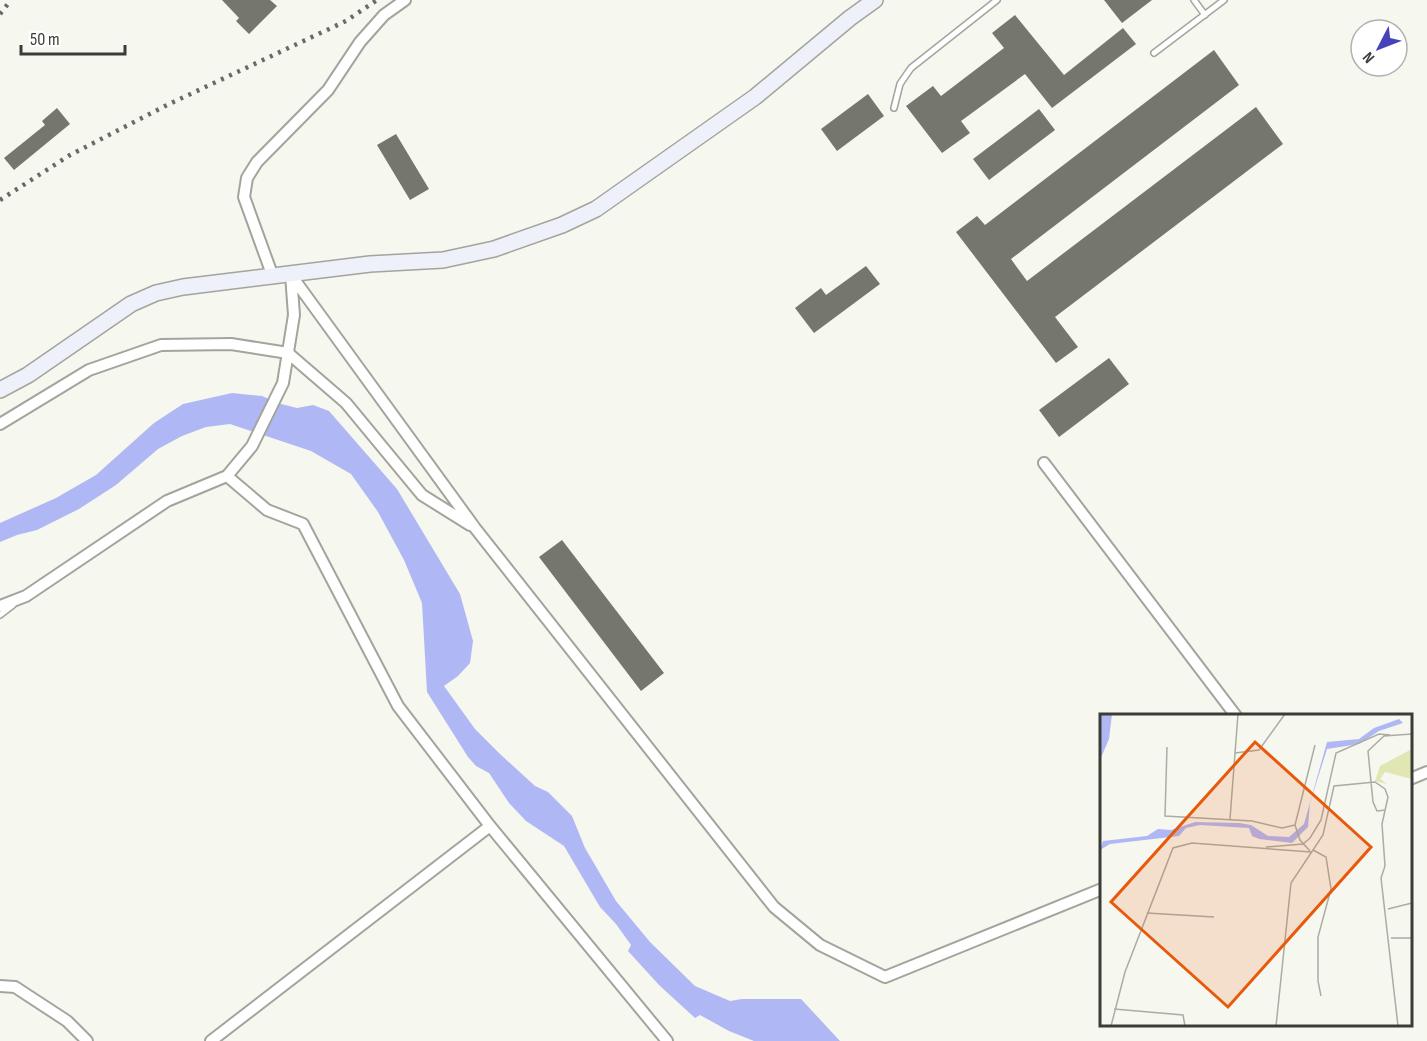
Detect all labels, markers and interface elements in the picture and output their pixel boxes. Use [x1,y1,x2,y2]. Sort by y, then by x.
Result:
scale bar [21,18,124,56]
north arrow [1349,18,1409,78]
text: 50 m [30,29,60,50]
text: N [1359,48,1379,67]
inset map [1100,714,1412,1026]

